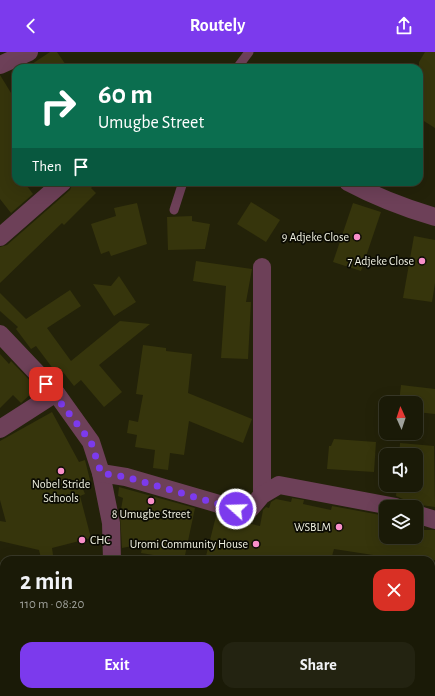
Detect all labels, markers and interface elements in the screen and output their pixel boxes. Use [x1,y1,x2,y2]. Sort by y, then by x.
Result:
icon: back [20,15,42,37]
icon: share [393,15,415,37]
text: Routely [190,17,245,35]
icon: right [32,80,84,132]
text: 60 m [98,81,153,109]
text: Umugbe Street [98,114,204,132]
icon: arrive [70,156,92,178]
text: Then [32,159,62,174]
place label: 9 Adjeke Close [282,231,349,244]
marker: 9 Adjeke Close [352,232,362,242]
place label: 7 Adjeke Close [348,255,414,268]
marker: 7 Adjeke Close [417,256,427,266]
pin [29,367,63,401]
icon: arrive [35,373,57,395]
north arrow [379,396,423,440]
map controls [379,396,423,544]
button: sound [379,448,423,492]
marker: Nobel Stride Schools [56,466,66,476]
place label: Nobel Stride Schools [32,478,90,504]
position arrow [215,488,257,530]
marker: 8 Umugbe Street [146,496,156,506]
button: layers [379,500,423,544]
place label: 8 Umugbe Street [112,508,190,520]
place label: WSBLM [294,521,331,533]
marker: WSBLM [334,522,344,532]
place label: CHC [90,534,110,546]
marker: CHC [77,535,87,545]
place label: Uromi Community House [130,538,248,551]
marker: Uromi Community House [251,539,261,549]
button: close [373,569,415,611]
text: 2 min [20,570,73,594]
text: 110 m · 08:20 [20,598,84,611]
button: Exit [20,642,214,688]
button: Share [222,642,415,688]

